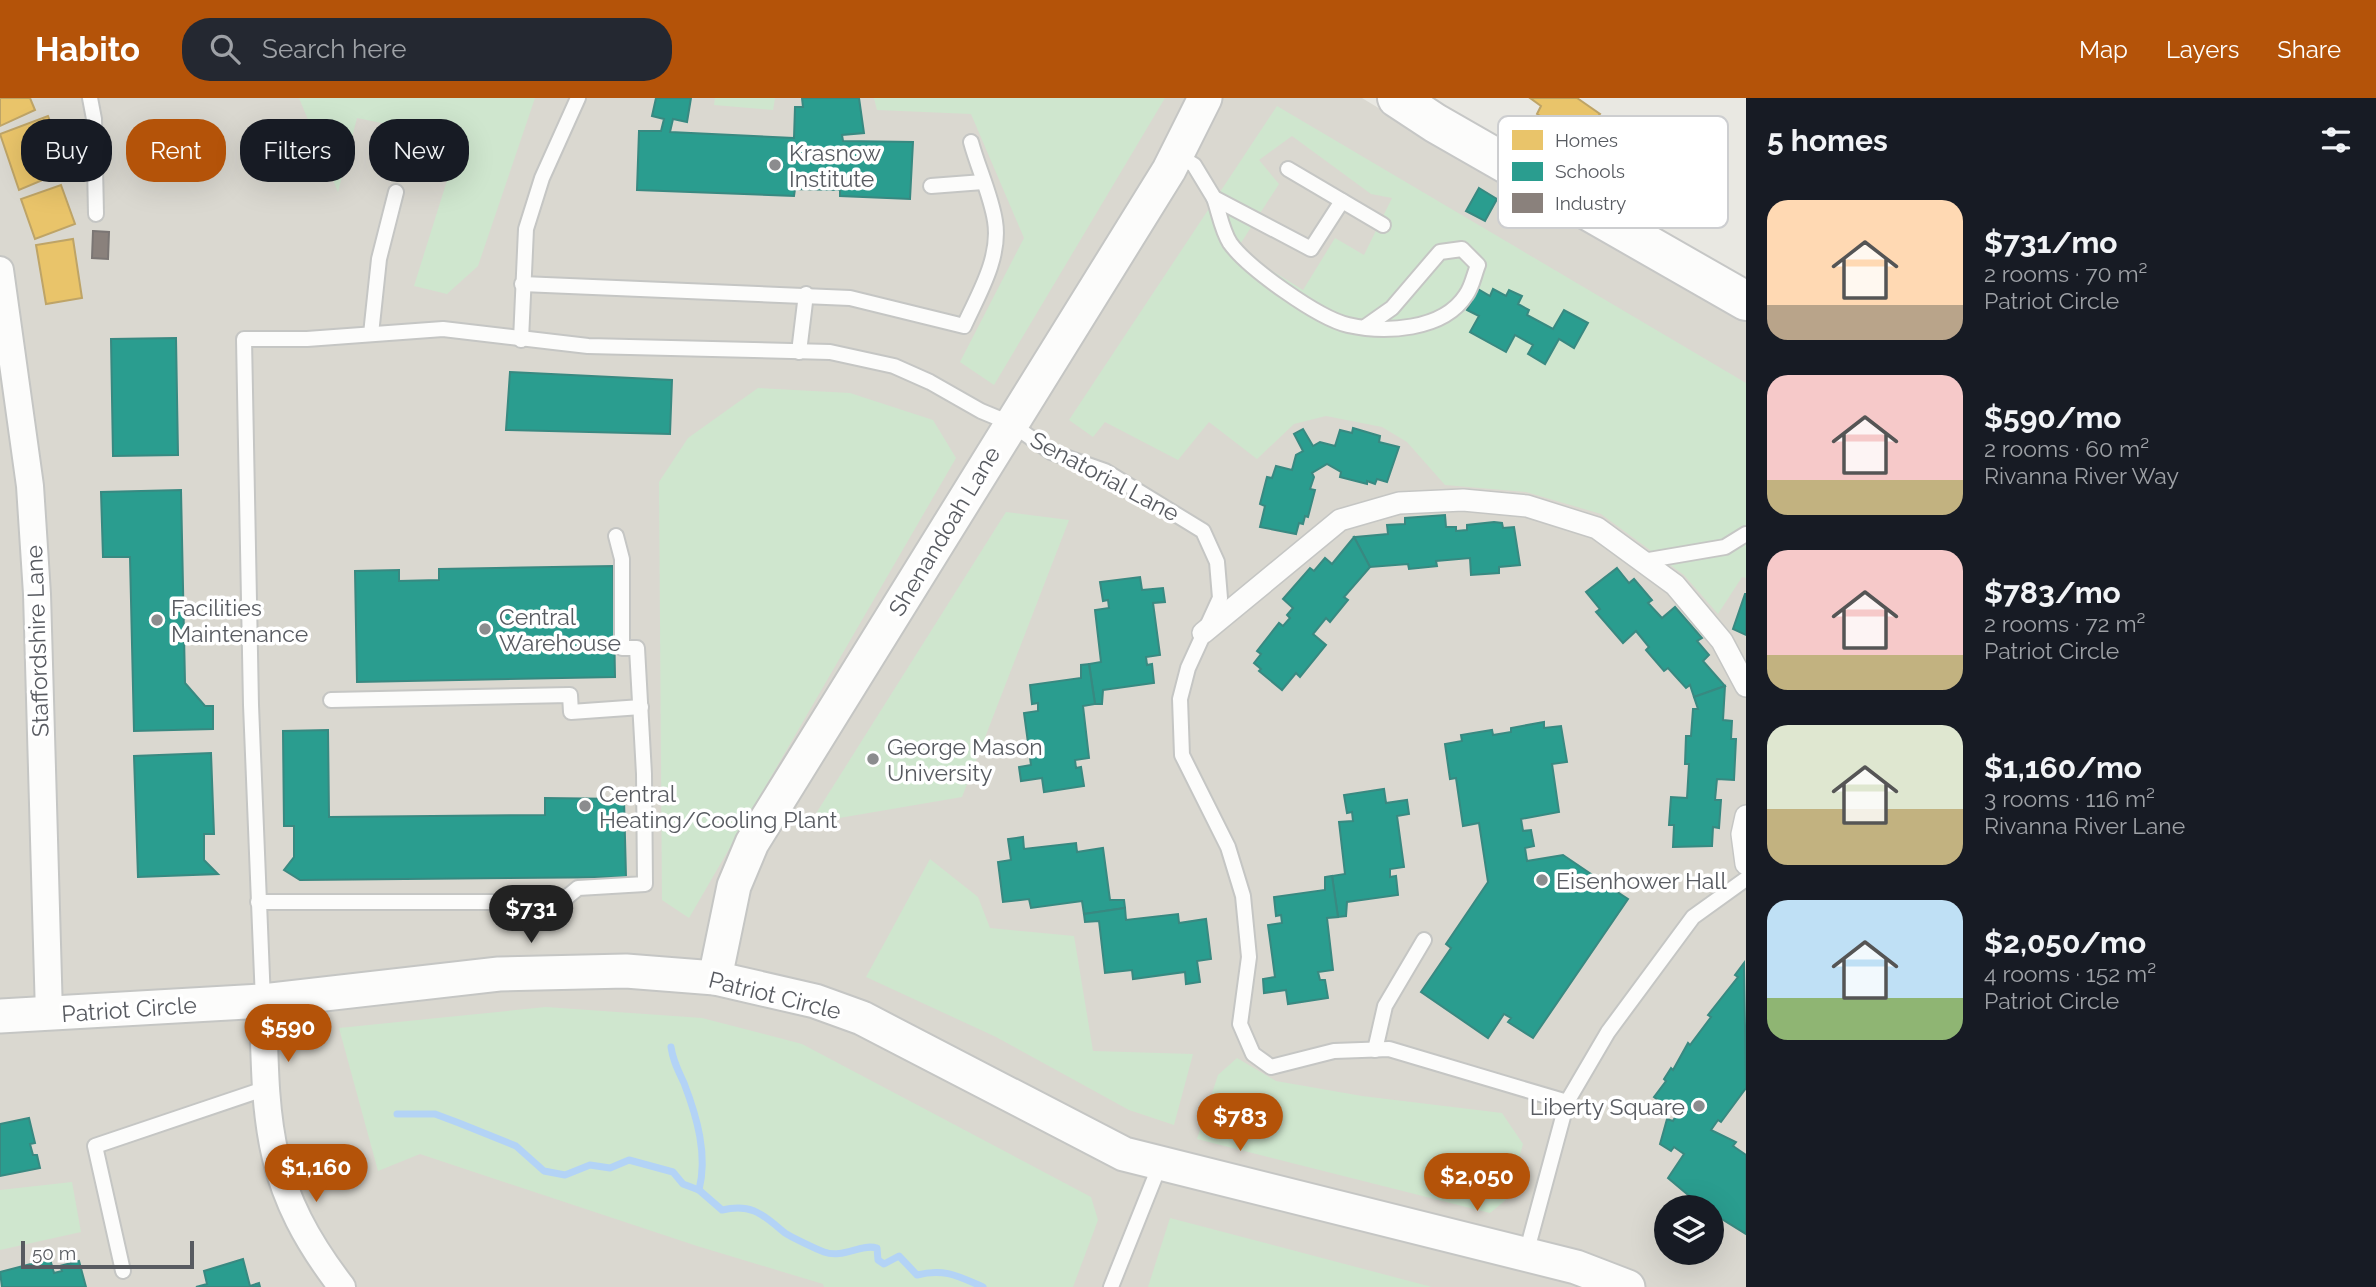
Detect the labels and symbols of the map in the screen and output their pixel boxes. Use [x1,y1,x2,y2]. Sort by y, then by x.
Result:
legend [1498,116,1728,228]
text: Homes [1555,129,1618,151]
place label: Krasnow Institute [789,139,881,192]
marker: Krasnow Institute [767,157,783,173]
text: Schools [1555,160,1625,182]
text: Industry [1555,192,1626,214]
street label: Senatorial Lane [1026,425,1184,527]
street label: Shenandoah Lane [883,441,1005,621]
street label: Staffordshire Lane [20,545,54,737]
place label: Facilities Maintenance [171,594,308,647]
place label: Central Warehouse [499,603,621,656]
marker: Facilities Maintenance [149,612,165,628]
marker: Central Warehouse [477,621,493,637]
place label: George Mason University [887,733,1043,786]
marker: George Mason University [865,751,881,767]
place label: Central Heating/Cooling Plant [599,780,838,833]
marker: Central Heating/Cooling Plant [577,798,593,814]
place label: Eisenhower Hall [1556,867,1728,894]
marker: Eisenhower Hall [1534,872,1550,888]
pin: $731 [490,886,572,945]
street label: Patriot Circle [706,966,844,1024]
street label: Patriot Circle [61,991,197,1027]
pin: $590 [247,1004,329,1064]
place label: Liberty Square [1530,1093,1685,1120]
pin: $783 [1199,1094,1281,1153]
marker: Liberty Square [1691,1098,1707,1114]
pin: $1,160 [259,1144,373,1204]
pin: $2,050 [1420,1154,1534,1213]
scale bar [21,1238,194,1270]

